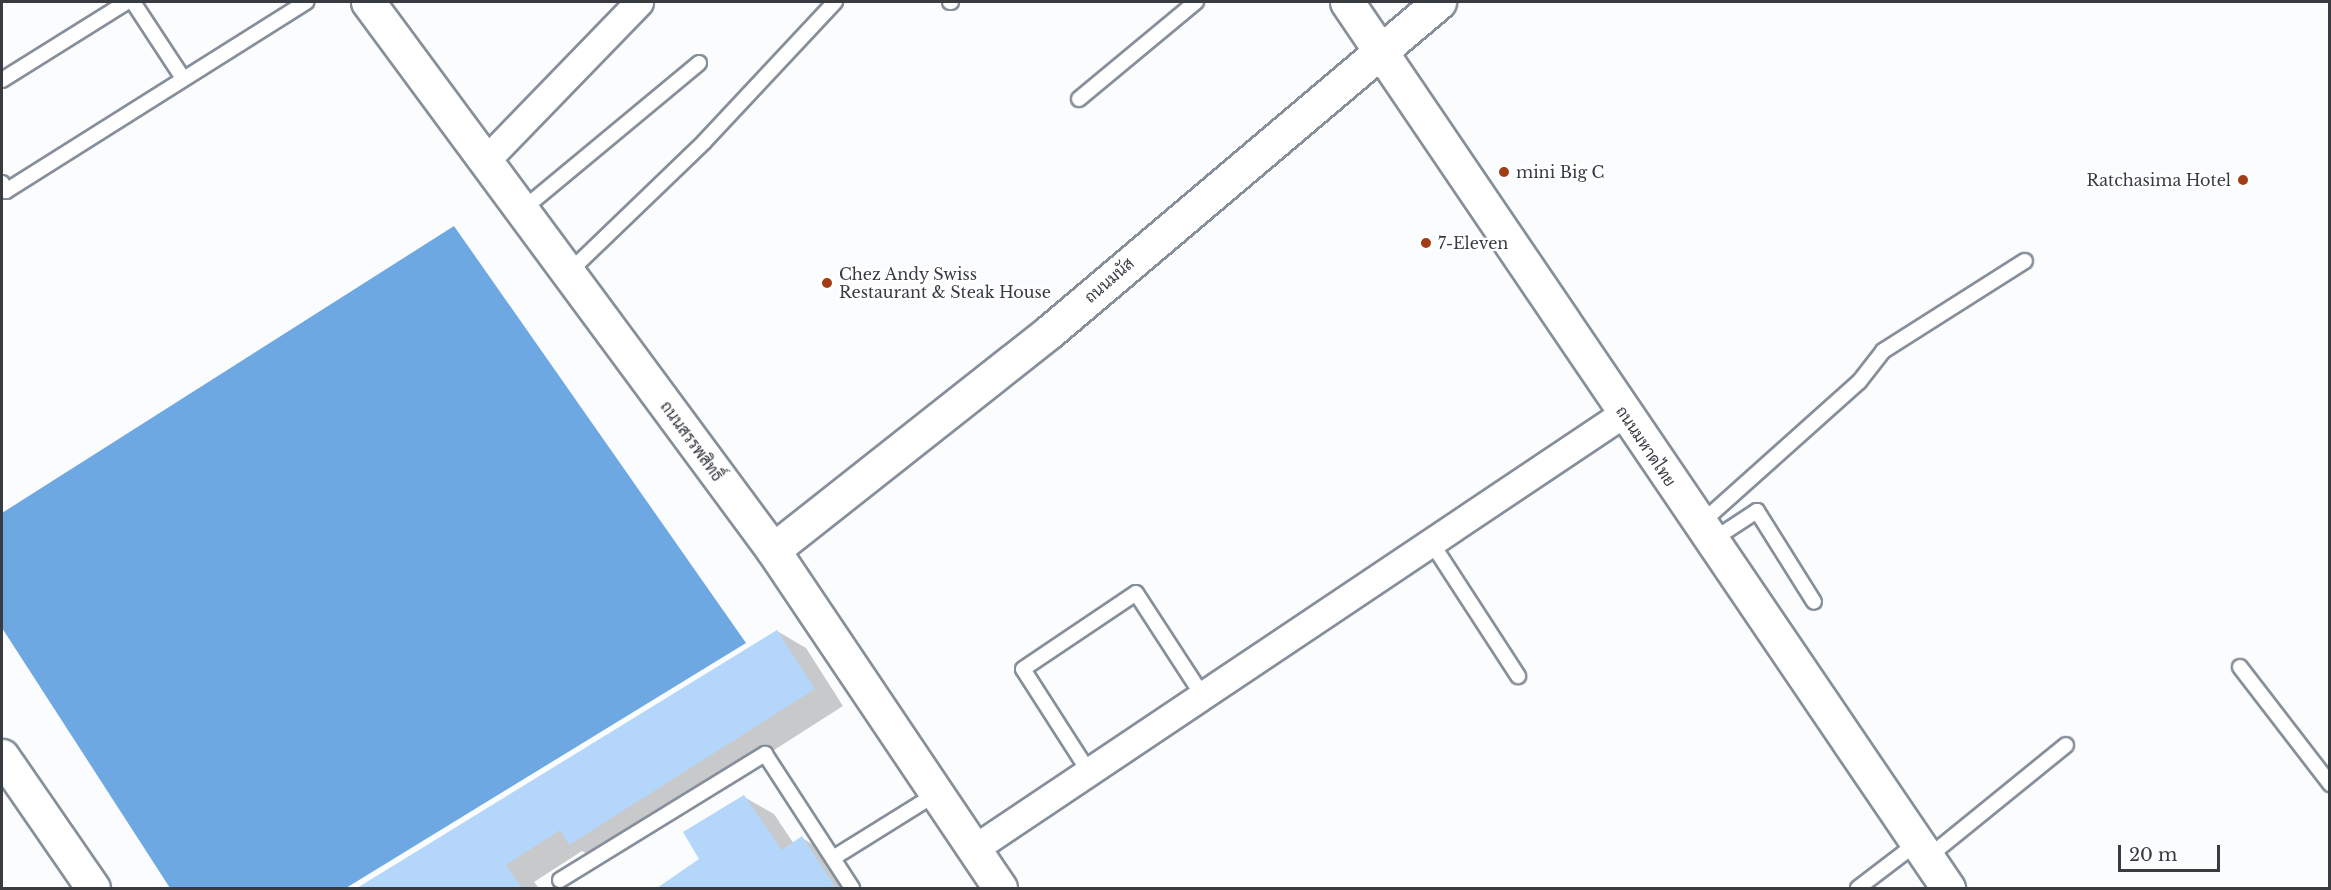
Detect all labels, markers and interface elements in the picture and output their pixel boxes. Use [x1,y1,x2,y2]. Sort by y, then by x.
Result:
place label: mini Big C [1516,162,1604,182]
marker: mini Big C [1497,165,1511,179]
place label: Ratchasima Hotel [2086,170,2231,190]
marker: Ratchasima Hotel [2236,173,2250,187]
place label: 7-Eleven [1438,233,1508,253]
marker: 7-Eleven [1419,236,1433,250]
street label: ถนนมนัส [1080,253,1138,307]
place label: Chez Andy Swiss Restaurant & Steak House [839,264,1051,302]
marker: Chez Andy Swiss Restaurant & Steak House [820,276,834,290]
street label: ถนนสรรพสิทธิ์ [656,397,728,485]
street label: ถนนมหาดไทย [1612,402,1680,490]
scale bar [2121,833,2223,871]
text: 20 m [2129,844,2177,866]

